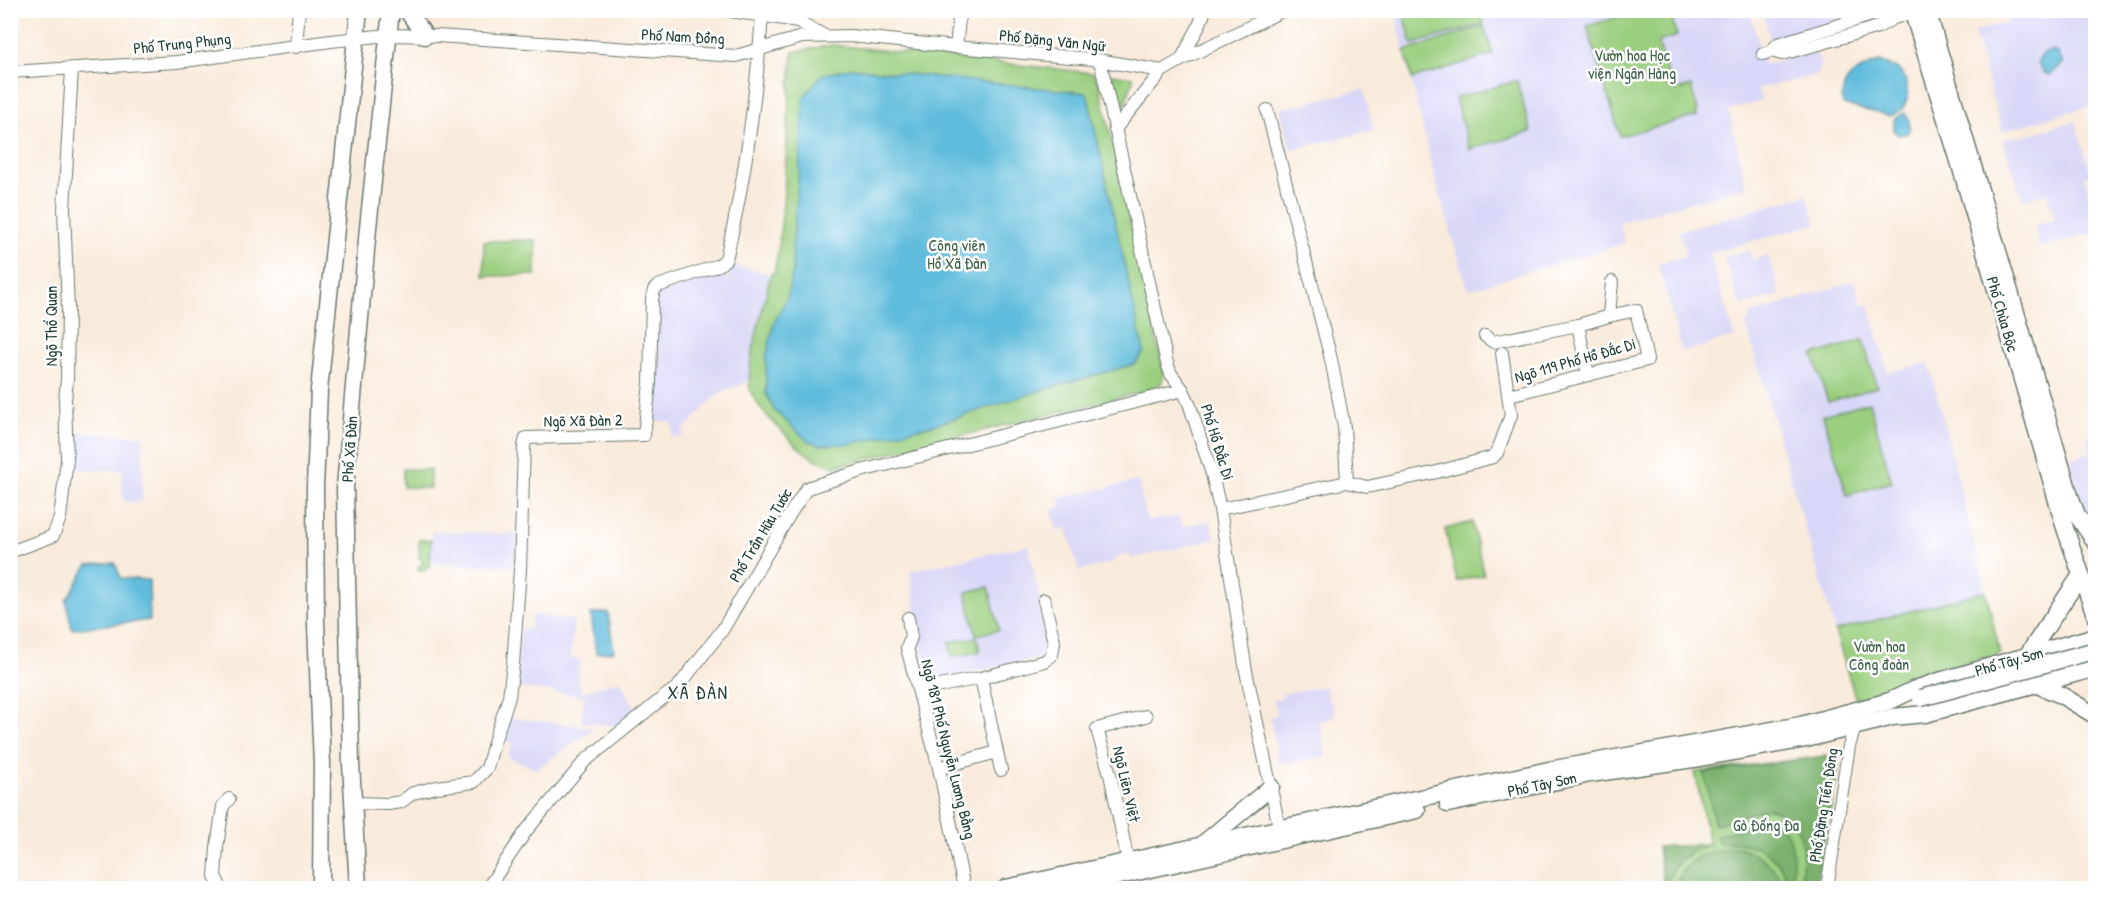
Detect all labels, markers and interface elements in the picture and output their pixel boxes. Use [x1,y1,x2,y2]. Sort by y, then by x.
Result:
street label: Phố Nam Đồng [641,23,725,49]
street label: Phố Đặng Văn Ngữ [998,24,1107,57]
street label: Phố Trung Phụng [132,27,232,59]
park label: Vườn hoa Học viện Ngân Hàng [1588,44,1676,84]
park label: Công viên Hồ Xã Đàn [927,234,987,274]
street label: Phố Chùa Bộc [1982,274,2024,355]
street label: Ngõ Thổ Quan [40,286,62,366]
street label: Ngõ 119 Phố Hồ Đắc Di [1512,332,1638,388]
street label: Phố Hồ Đắc Di [1196,401,1240,483]
street label: Ngõ Xã Đàn 2 [543,408,623,432]
street label: Phố Xã Đàn [336,415,362,483]
street label: Phố Trần Hữu Tước [723,483,797,586]
park label: Vườn hoa Công đoàn [1849,635,1909,675]
street label: Phố Tây Sơn [1972,641,2046,681]
street label: Ngõ 181 Phố Nguyễn Lương Bằng [916,657,982,841]
district label: XÃ ĐÀN [667,680,729,705]
street label: Ngõ Liên Việt [1108,744,1146,824]
street label: Phố Đặng Tiến Đông [1803,746,1843,864]
street label: Phố Tây Sơn [1506,766,1578,802]
park label: Gò Đống Đa [1733,814,1799,836]

